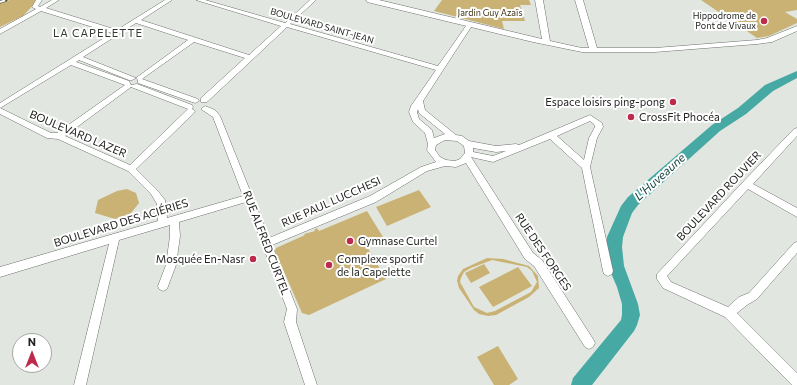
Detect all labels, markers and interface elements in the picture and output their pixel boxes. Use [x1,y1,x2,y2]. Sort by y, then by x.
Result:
street label: BOULEVARD SAINT-JEAN [269,6,375,46]
park label: Jardin Guy Azaïs [458,8,522,18]
place label: Hippodrome de Pont de Vivaux [693,11,756,32]
marker: Hippodrome de Pont de Vivaux [759,16,769,26]
district label: LA CAPELETTE [53,26,143,40]
place label: Espace loisirs ping-pong [545,95,665,109]
marker: Espace loisirs ping-pong [668,97,678,107]
street label: BOULEVARD LAZER [28,108,128,160]
place label: CrossFit Phocéa [639,110,720,124]
marker: CrossFit Phocéa [626,112,636,122]
street label: BOULEVARD ROUVIER [674,148,764,244]
water label: L'Huveaune [632,150,688,204]
street label: RUE PAUL LUCCHESI [279,174,383,230]
street label: RUE ALFRED CURTEL [240,189,292,297]
street label: BOULEVARD DES ACIÉRIES [52,196,190,250]
street label: RUE DES FORGES [512,211,574,293]
place label: Gymnase Curtel [358,234,437,248]
marker: Gymnase Curtel [345,236,355,246]
place label: Mosquée En-Nasr [156,252,245,266]
place label: Complexe sportif de la Capelette [337,252,423,278]
marker: Mosquée En-Nasr [248,254,258,264]
marker: Complexe sportif de la Capelette [324,260,334,270]
north arrow [12,333,52,373]
text: N [28,335,36,348]

